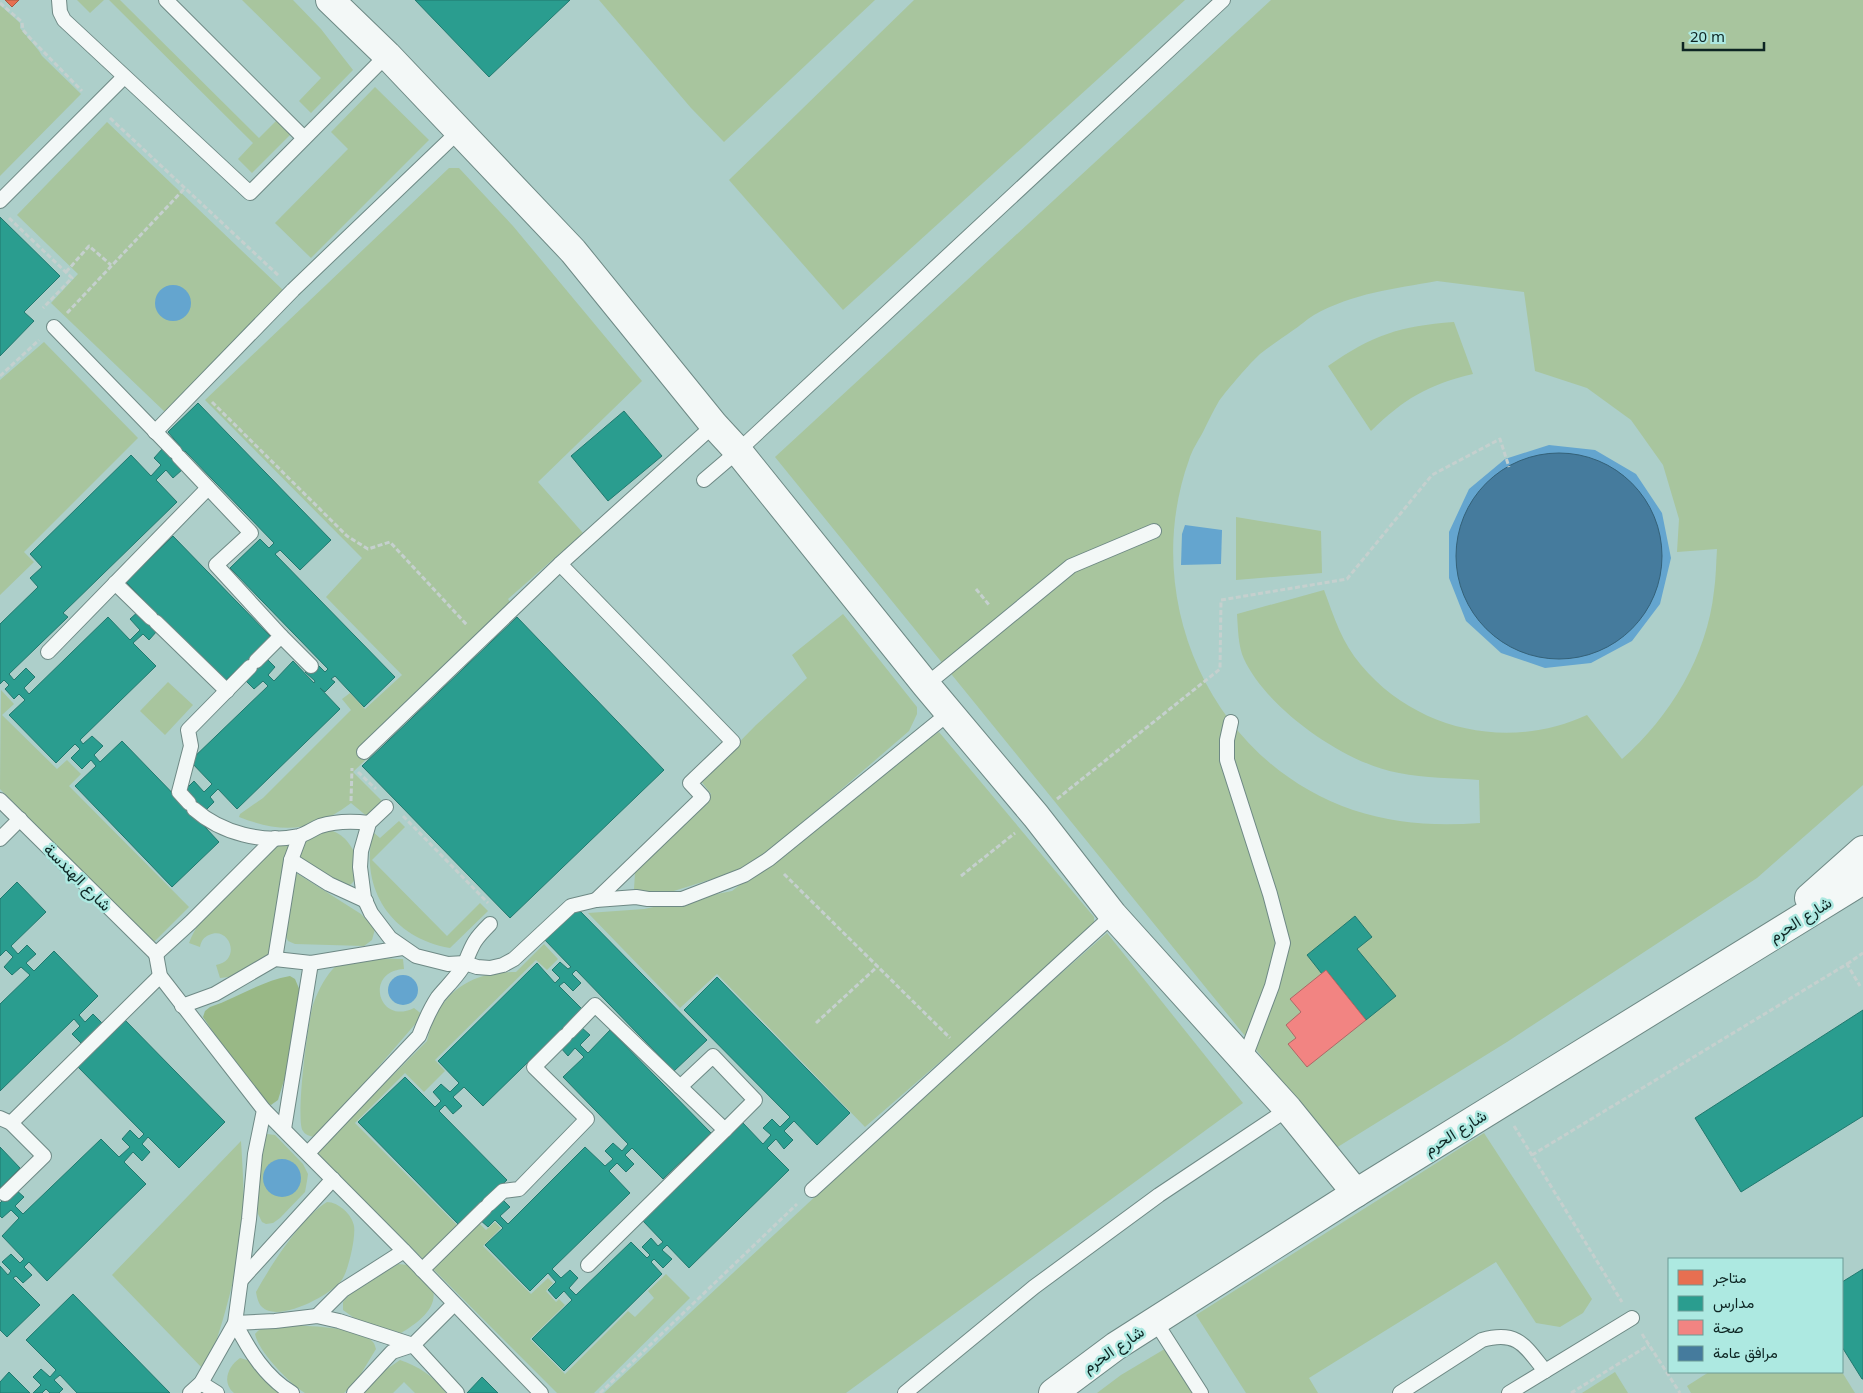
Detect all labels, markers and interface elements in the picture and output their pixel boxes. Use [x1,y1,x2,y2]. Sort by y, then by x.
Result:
scale bar [1683,20,1764,52]
text: 20 m [1690,26,1725,46]
street label: شارع الهندسة [39,838,117,916]
street label: شارع الحرم [1764,891,1836,948]
street label: شارع الحرم [1419,1104,1491,1161]
legend [1668,1258,1843,1373]
text: متاجر [1712,1267,1747,1287]
text: مدارس [1713,1292,1754,1313]
text: صحة [1713,1317,1744,1337]
street label: شارع الحرم [1078,1320,1149,1379]
text: مرافق عامة [1713,1342,1778,1363]

